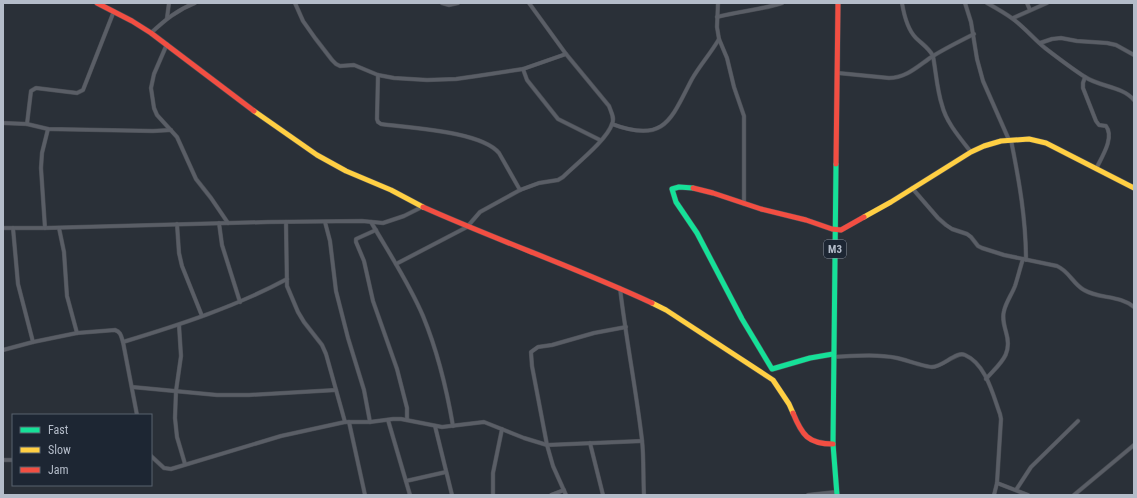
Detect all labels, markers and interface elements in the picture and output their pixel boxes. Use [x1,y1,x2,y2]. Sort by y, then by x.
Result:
road number: M3 [824,240,846,258]
legend [12,414,152,486]
text: Fast [48,423,69,437]
text: Slow [48,443,71,457]
text: Jam [48,463,69,477]

